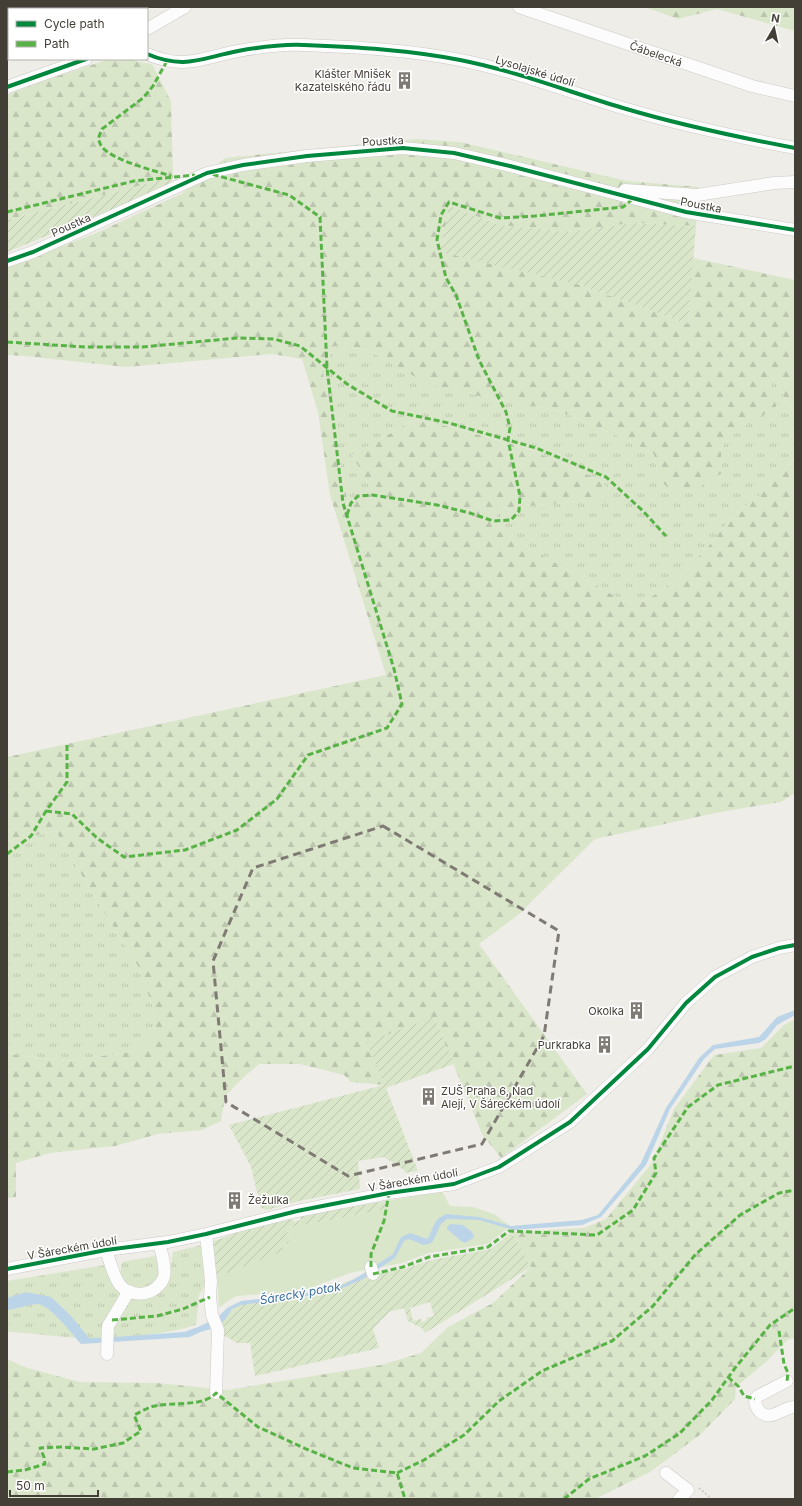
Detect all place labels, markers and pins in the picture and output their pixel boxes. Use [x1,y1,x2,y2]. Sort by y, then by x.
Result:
place label: Klášter Mnišek Kazatelského řádu [295,67,391,94]
building icon: Klášter Mnišek Kazatelského řádu [394,70,414,90]
building icon: Okolka [627,1001,647,1021]
place label: Okolka [588,1004,624,1018]
building icon: Purkrabka [594,1035,614,1055]
place label: Purkrabka [538,1038,591,1052]
place label: ZUŠ Praha 6, Nad Alejí, V Šáreckém údolí [441,1084,560,1111]
building icon: ZUŠ Praha 6, Nad Alejí, V Šáreckém údolí [418,1087,438,1107]
building icon: Žežulka [225,1190,245,1210]
place label: Žežulka [248,1193,289,1207]

